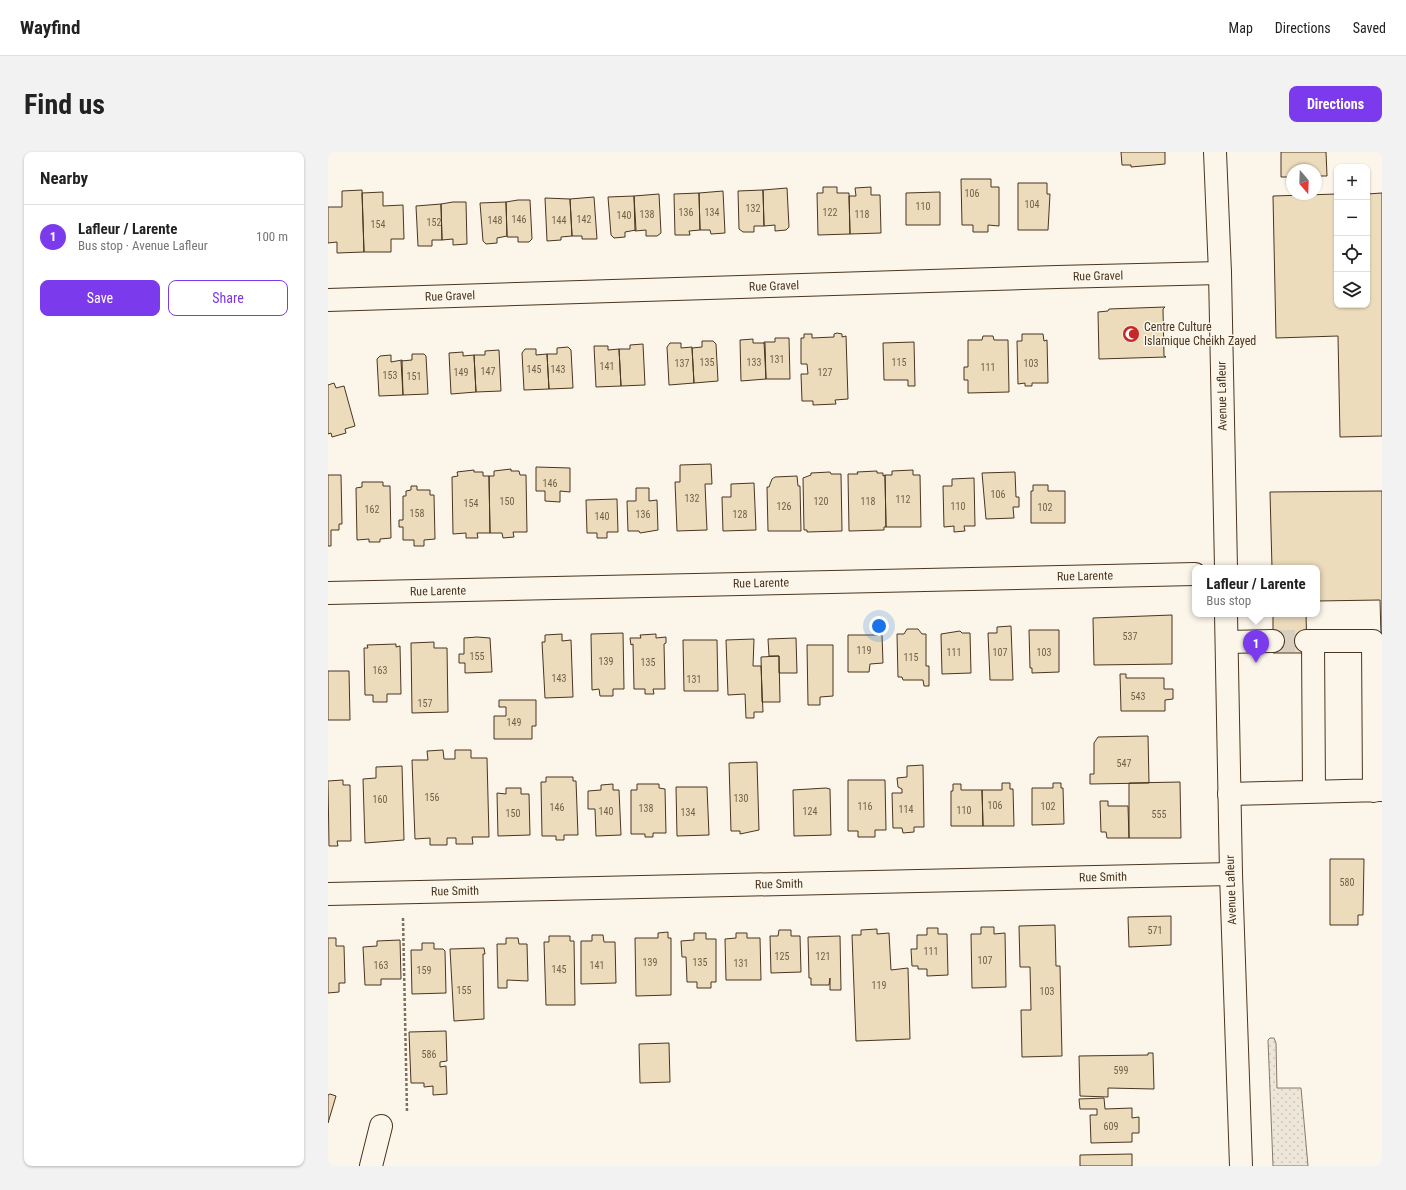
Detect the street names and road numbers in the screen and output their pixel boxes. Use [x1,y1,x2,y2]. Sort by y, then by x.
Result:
street label: Rue Gravel [1073,269,1123,283]
street label: Rue Gravel [749,278,799,294]
street label: Rue Gravel [425,288,475,304]
street label: Avenue Lafleur [1214,361,1230,431]
street label: Rue Larente [1057,569,1114,583]
street label: Rue Larente [733,576,790,590]
street label: Rue Larente [410,584,467,598]
street label: Avenue Lafleur [1223,854,1239,925]
street label: Rue Smith [1079,870,1127,884]
street label: Rue Smith [755,877,803,891]
street label: Rue Smith [431,884,479,898]

